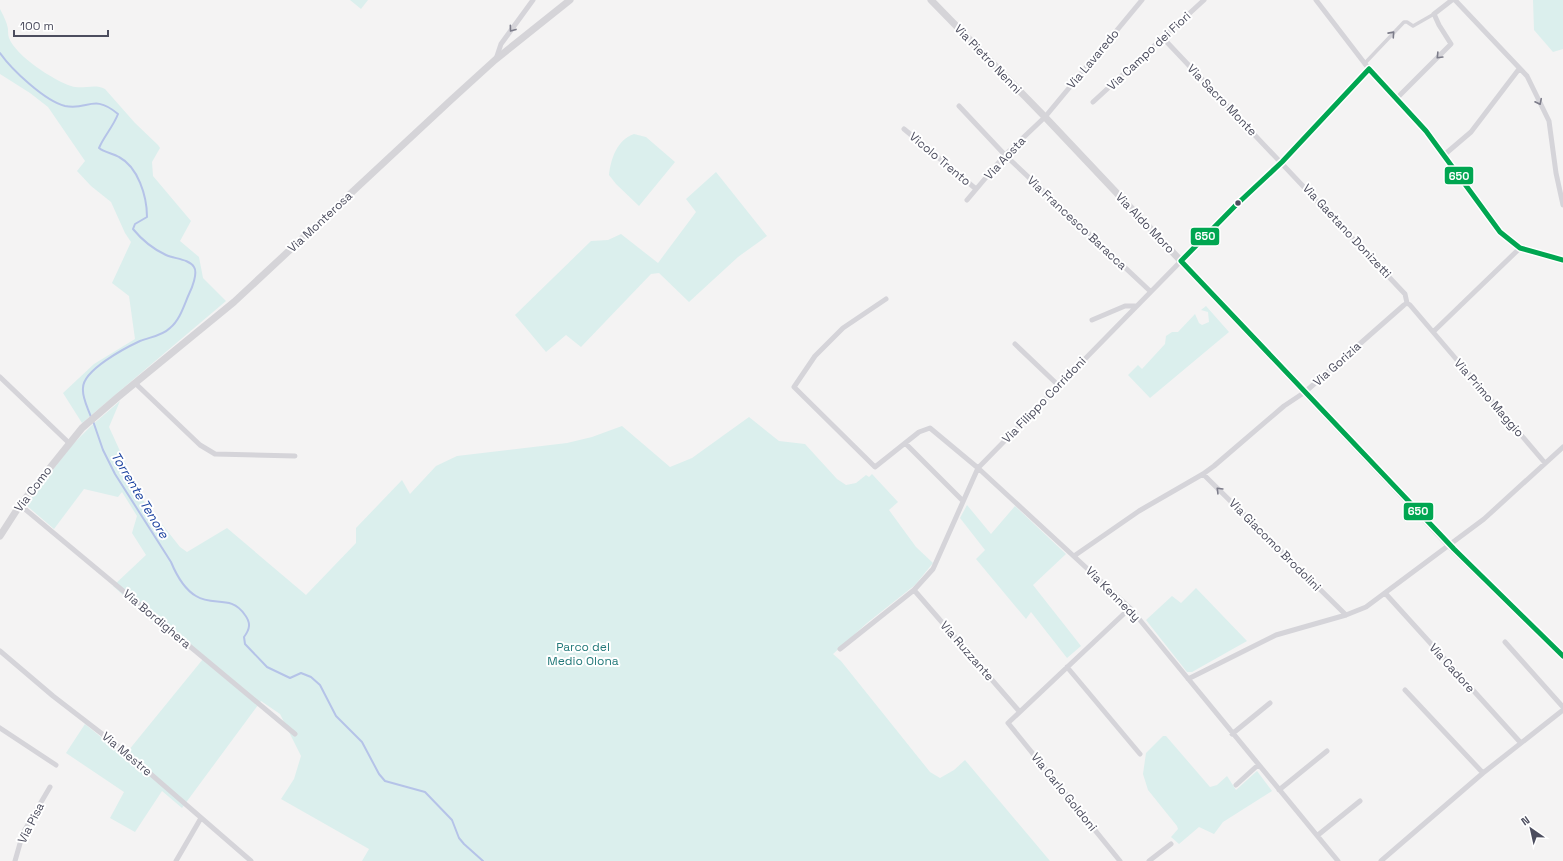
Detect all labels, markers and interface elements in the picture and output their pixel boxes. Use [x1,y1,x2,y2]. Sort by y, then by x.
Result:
street label: Via Campo dei Fiori [1104,8,1194,94]
scale bar [14,12,108,38]
text: 100 m [20,18,54,34]
street label: Via Pietro Nenni [951,21,1025,97]
one-way arrow [509,25,517,32]
street label: Via Lavaredo [1063,26,1123,92]
one-way arrow [1388,31,1395,38]
one-way arrow [1436,51,1444,59]
street label: Via Sacro Monte [1184,61,1260,139]
one-way arrow [1534,98,1542,105]
street label: Vicolo Trento [906,129,974,189]
street label: Via Aosta [981,133,1029,183]
line badge: 650 [1444,166,1474,185]
text: 650 [1449,169,1469,183]
street label: Via Francesco Baracca [1024,173,1130,274]
street label: Via Gaetano Donizetti [1299,180,1395,282]
street label: Via Monterosa [284,188,356,256]
street label: Via Aldo Moro [1112,189,1178,257]
unlabelled marker [1233,198,1243,208]
line badge: 650 [1190,227,1220,246]
text: 650 [1195,229,1215,243]
street label: Via Gorizia [1310,338,1364,390]
street label: Via Filippo Corridoni [999,353,1089,447]
street label: Via Primo Maggio [1451,355,1527,441]
water label: Torrente Tenore [107,449,173,543]
street label: Via Como [11,463,55,515]
one-way arrow [1216,487,1224,495]
street label: Via Giacomo Brodolini [1225,495,1325,595]
line badge: 650 [1403,502,1434,521]
text: 650 [1408,504,1428,518]
street label: Via Kennedy [1082,563,1144,625]
street label: Via Bordighera [120,586,194,652]
street label: Via Ruzzante [937,618,997,684]
park label: Parco del Medio Olona [547,639,619,669]
street label: Via Cadore [1426,640,1478,696]
street label: Via Mestre [99,728,155,780]
street label: Via Carlo Goldoni [1027,749,1101,835]
street label: Via Pisa [14,800,48,846]
north arrow [1511,809,1551,849]
text: N [1518,813,1532,829]

